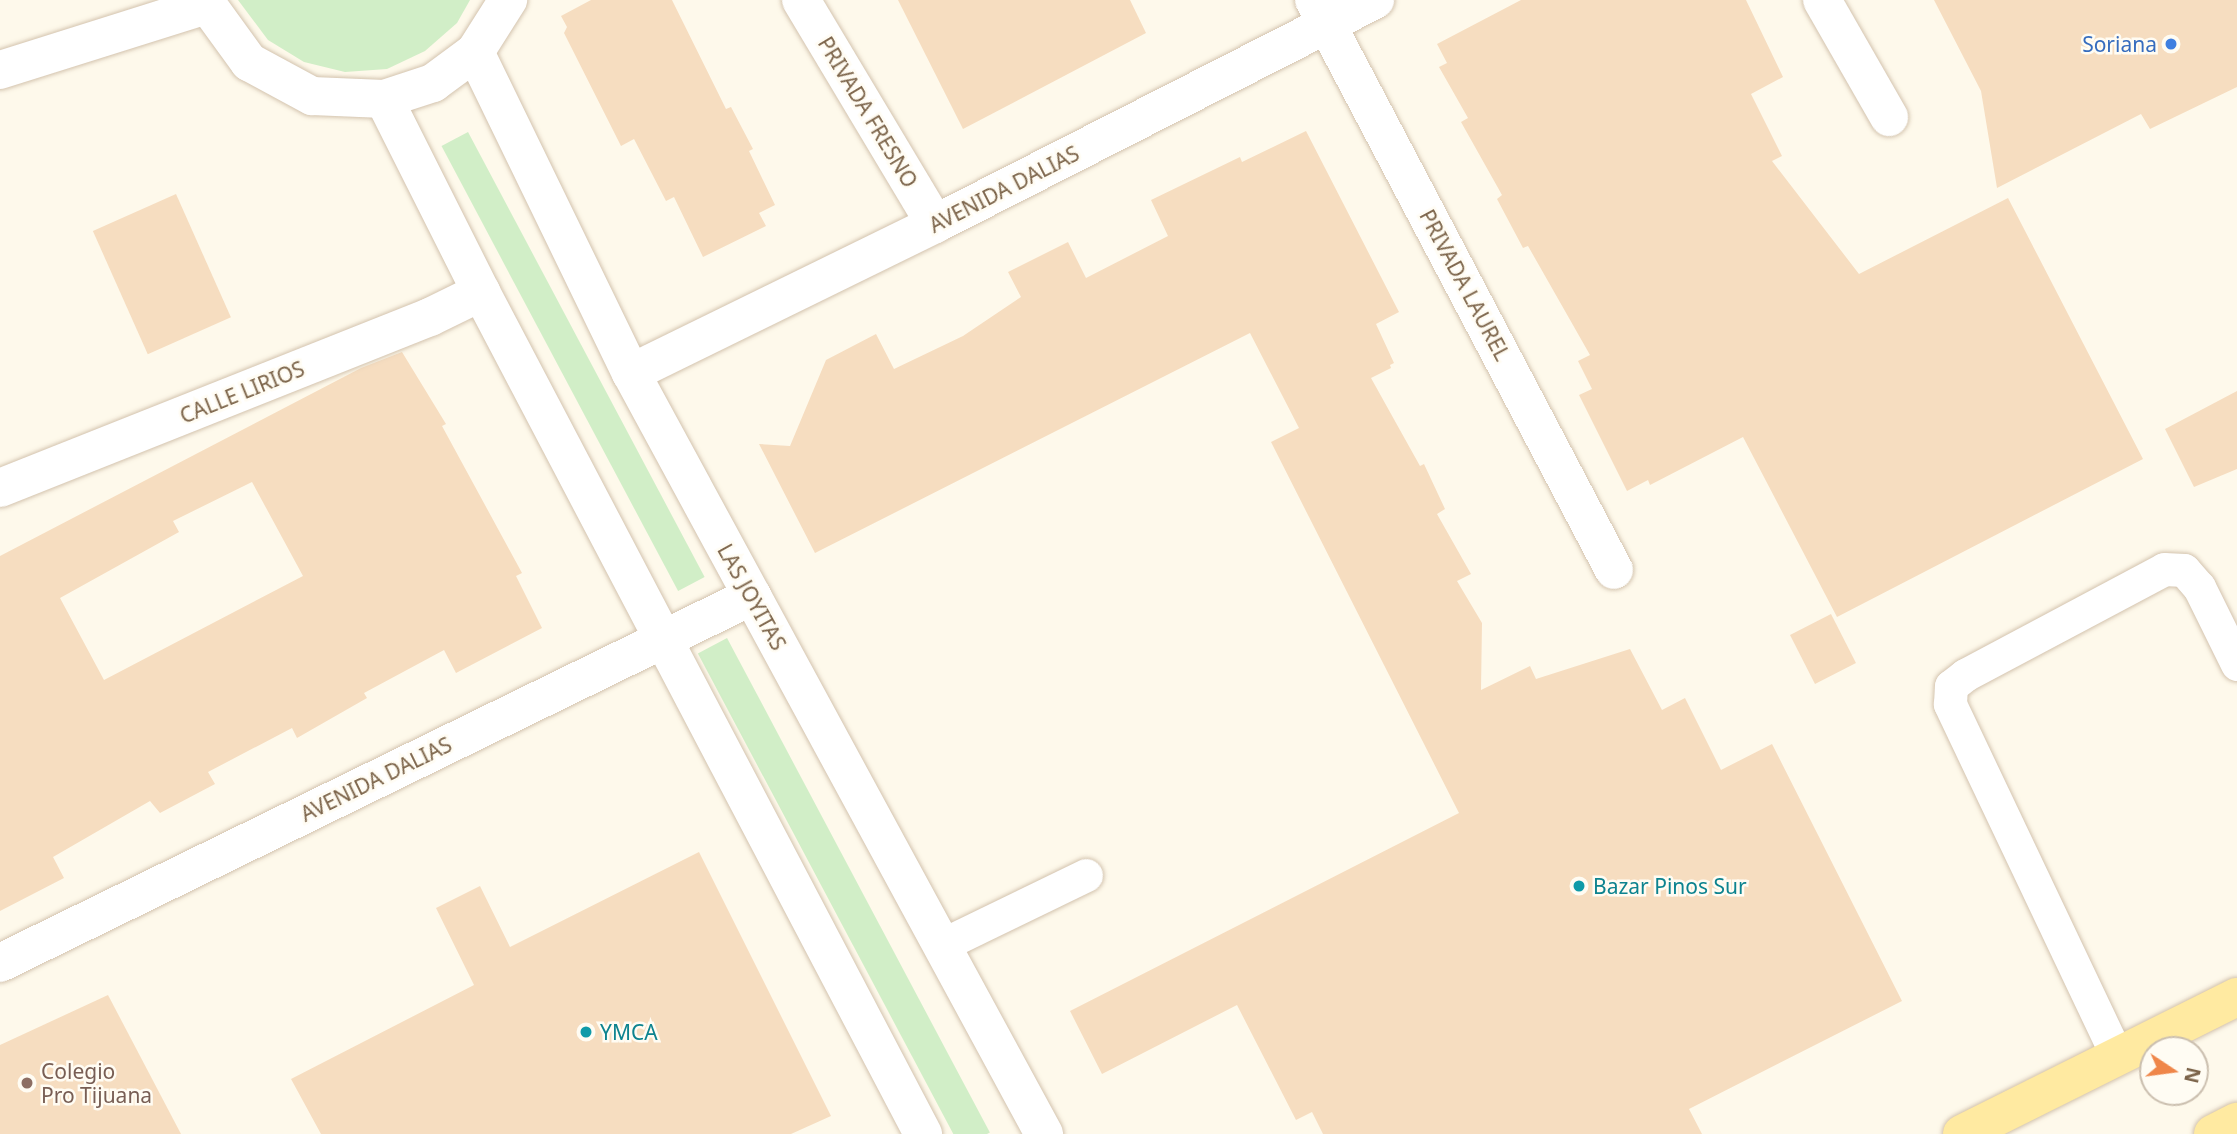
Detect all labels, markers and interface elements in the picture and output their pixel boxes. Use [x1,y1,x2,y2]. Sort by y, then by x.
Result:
place label: Soriana [2082,31,2157,57]
street label: PRIVADA FRESNO [813,32,923,192]
marker: Soriana [2163,36,2179,52]
street label: AVENIDA DALIAS [925,140,1083,238]
street label: PRIVADA LAUREL [1415,205,1515,365]
street label: CALLE LIRIOS [176,356,308,428]
street label: LAS JOYITAS [712,540,792,654]
street label: AVENIDA DALIAS [296,731,456,827]
place label: Bazar Pinos Sur [1593,873,1747,899]
marker: Bazar Pinos Sur [1571,878,1587,894]
place label: YMCA [600,1019,658,1045]
marker: YMCA [578,1024,594,1040]
north arrow [2139,1036,2209,1106]
place label: Colegio Pro Tijuana [41,1058,152,1108]
text: N [2178,1065,2207,1086]
marker: Colegio Pro Tijuana [19,1075,35,1091]

